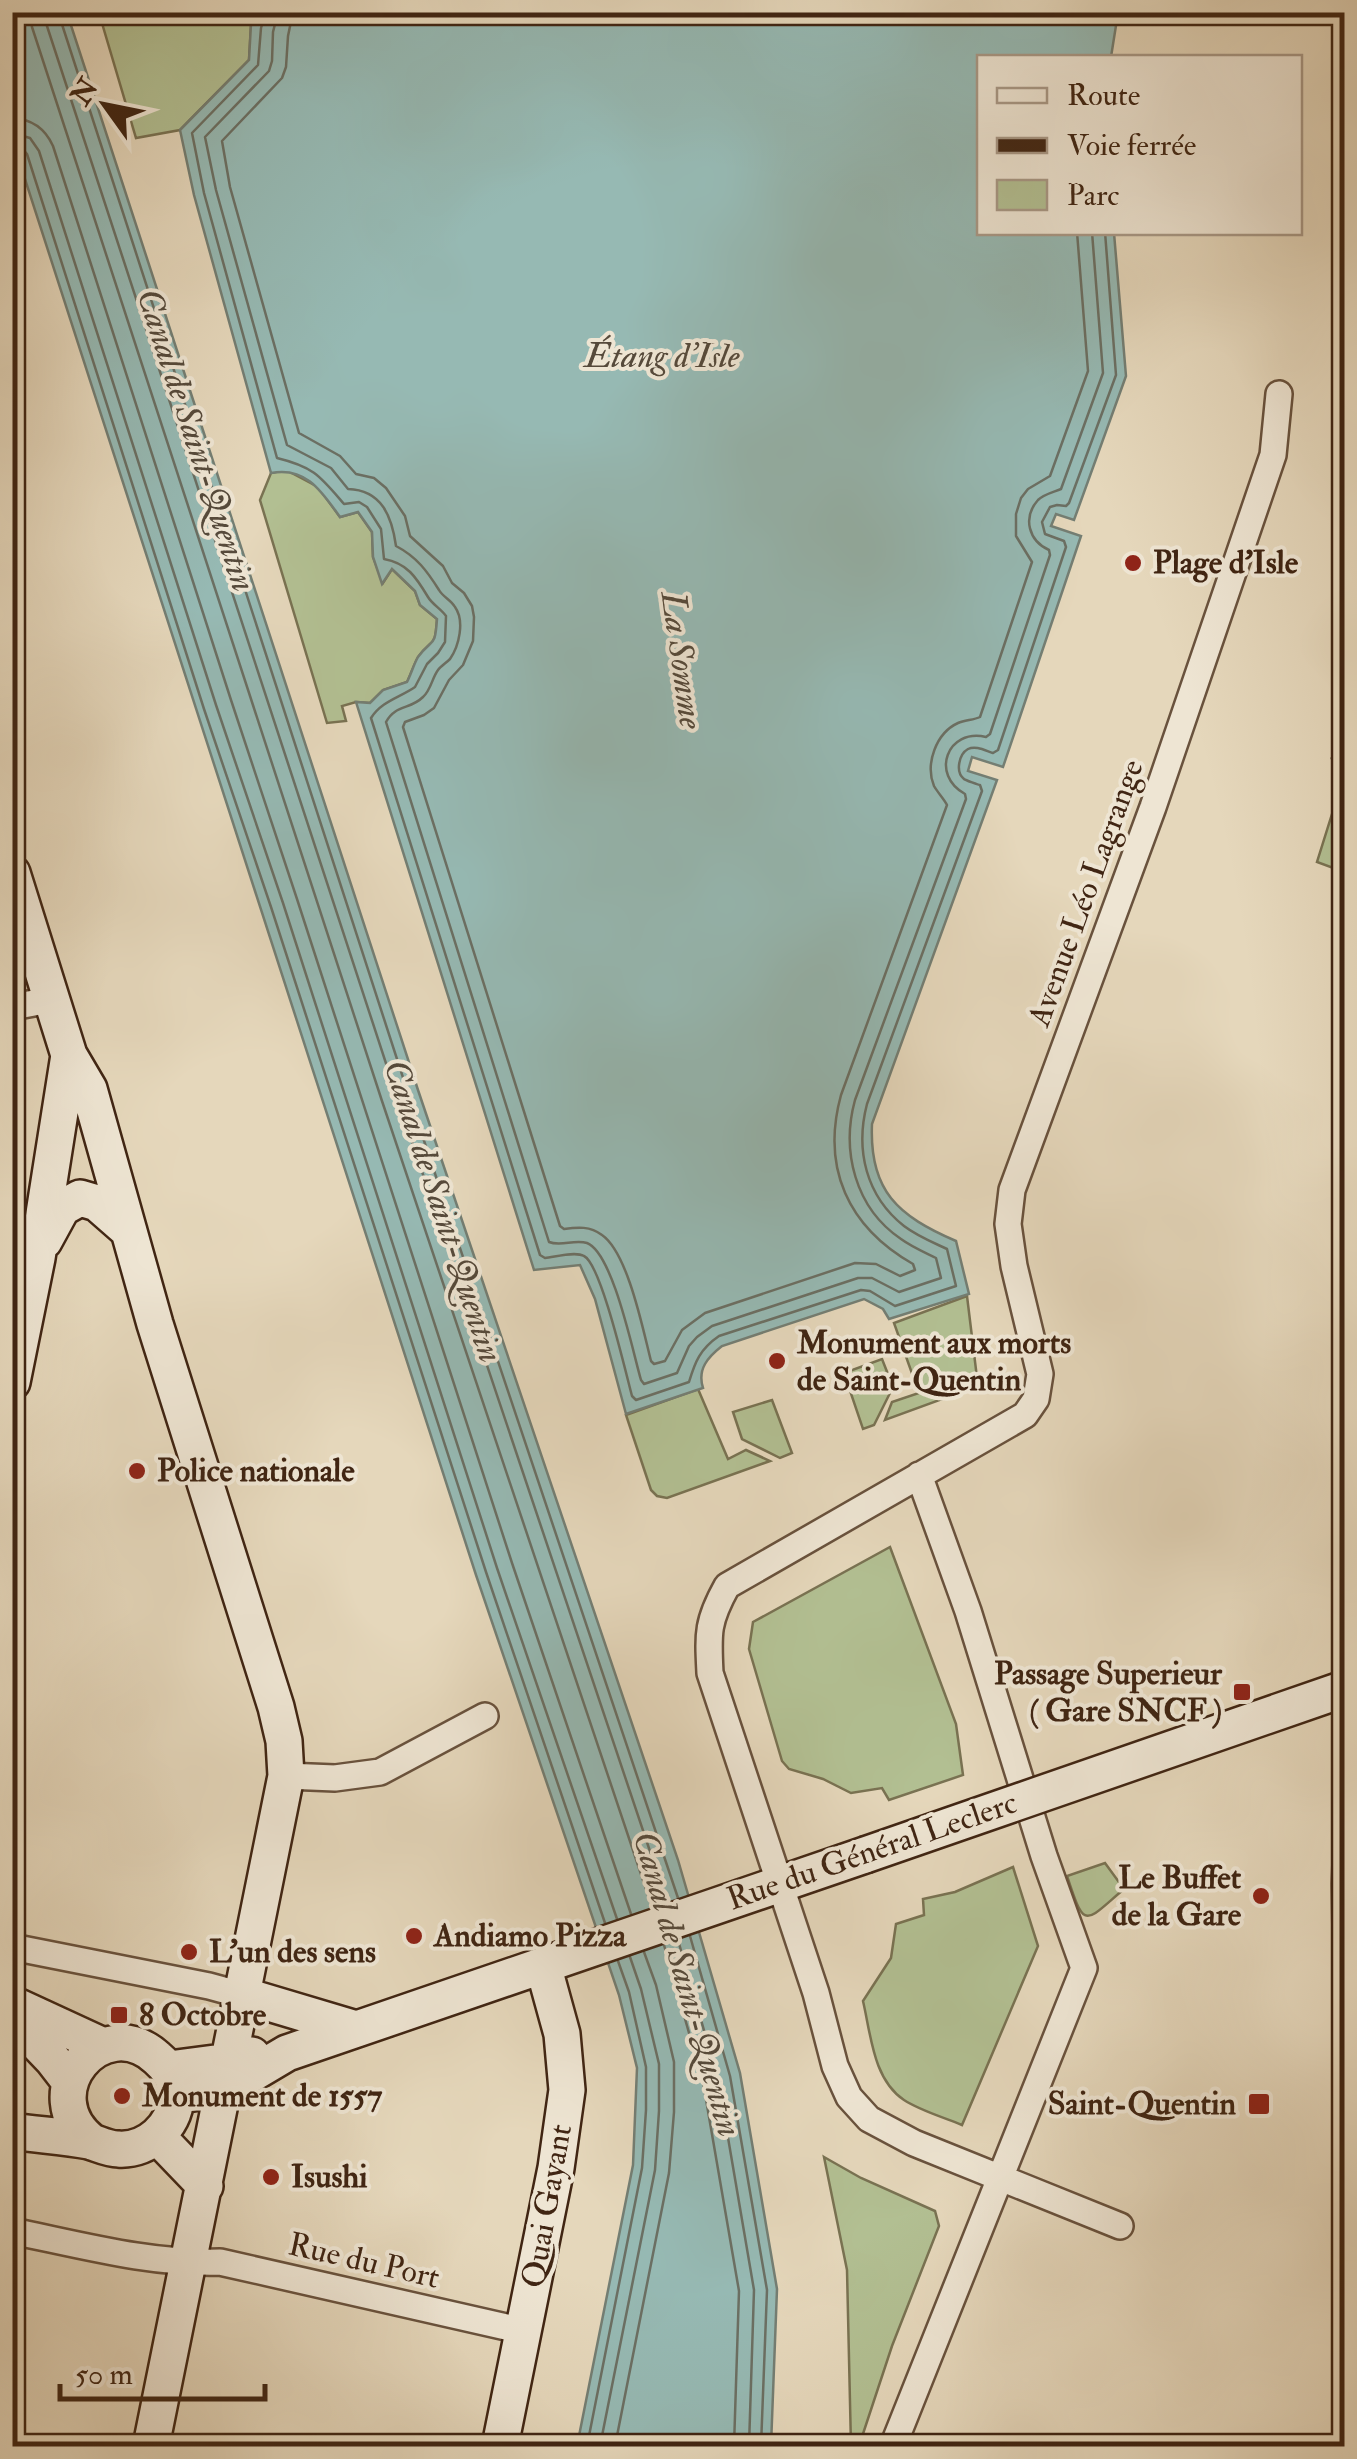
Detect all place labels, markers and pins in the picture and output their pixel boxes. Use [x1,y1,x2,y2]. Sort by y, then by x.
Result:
place label: Plage d'Isle [1153,543,1299,583]
marker: Plage d'Isle [1122,552,1144,574]
place label: Monument aux morts de Saint-Quentin [796,1323,1071,1400]
marker: Monument aux morts de Saint-Quentin [766,1350,788,1372]
place label: Police nationale [157,1451,355,1491]
marker: Police nationale [126,1460,148,1482]
place label: Passage Superieur ( Gare SNCF ) [994,1654,1223,1731]
marker: Passage Superieur ( Gare SNCF ) [1231,1681,1253,1703]
place label: Le Buffet de la Gare [1112,1858,1242,1935]
marker: Le Buffet de la Gare [1250,1885,1272,1907]
place label: Andiamo Pizza [432,1916,627,1956]
marker: Andiamo Pizza [403,1925,425,1947]
place label: L'un des sens [209,1932,376,1972]
marker: L'un des sens [178,1941,200,1963]
place label: 8 Octobre [139,1995,267,2035]
marker: 8 Octobre [108,2004,130,2026]
place label: Monument de 1557 [141,2076,382,2116]
place label: Saint-Quentin [1048,2084,1237,2124]
marker: Monument de 1557 [111,2085,133,2107]
marker: Saint-Quentin [1246,2091,1272,2117]
place label: Isushi [291,2157,368,2197]
marker: Isushi [260,2166,282,2188]

